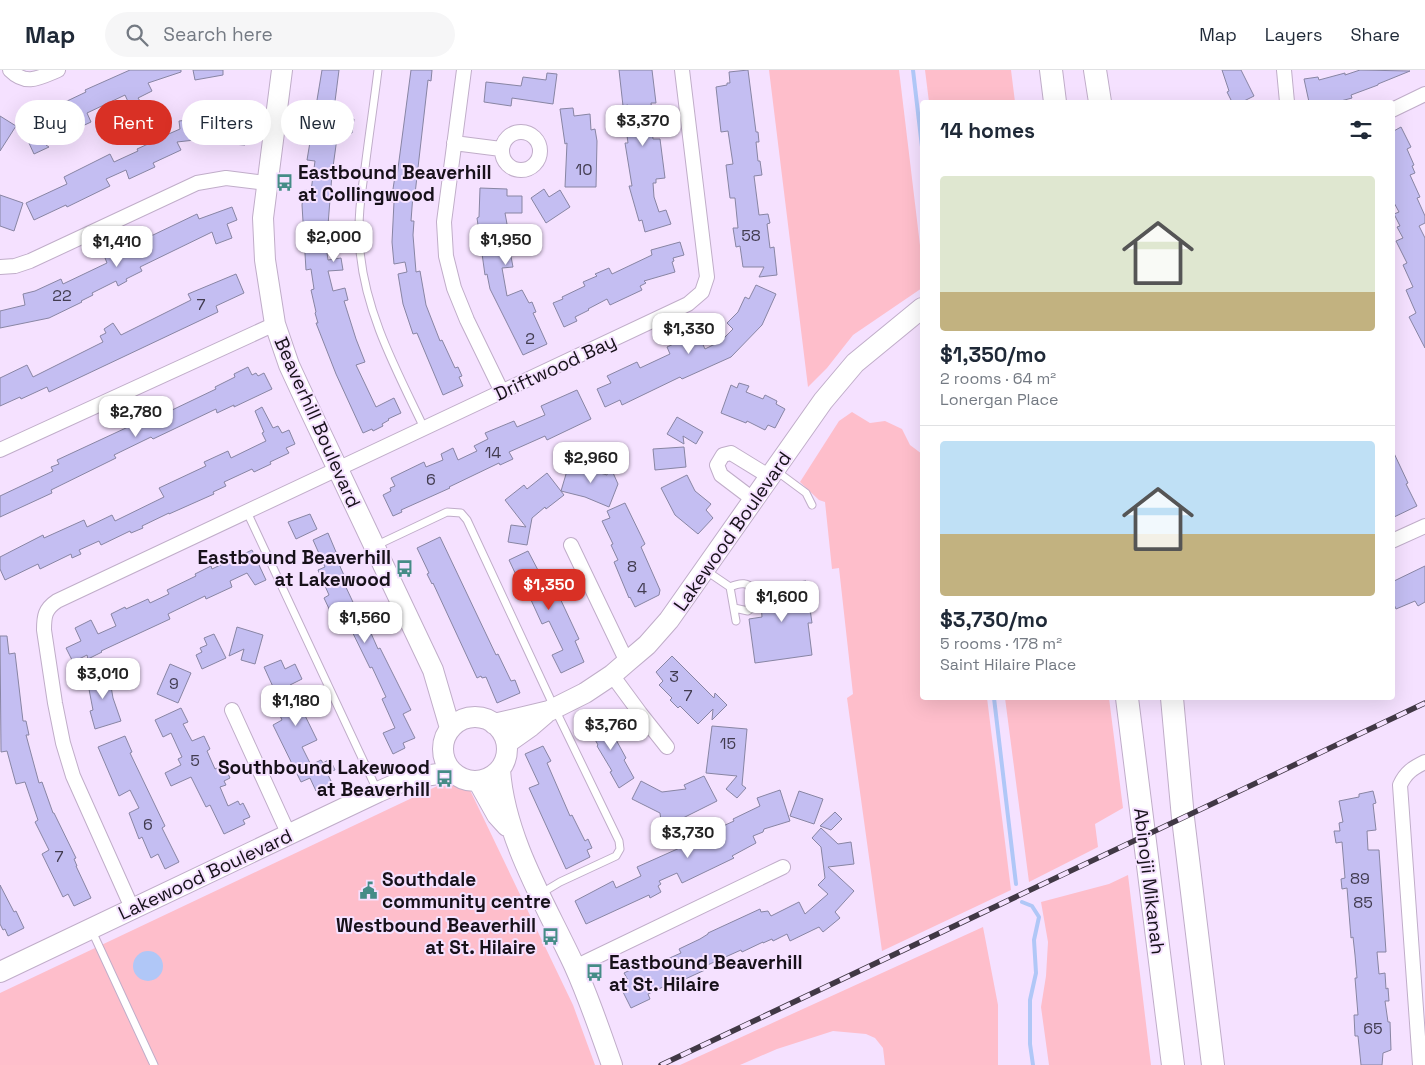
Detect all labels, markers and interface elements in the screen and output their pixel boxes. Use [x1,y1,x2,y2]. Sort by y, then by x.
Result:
search box [105,12,455,57]
text: Map [25,19,75,50]
icon: search [123,21,151,49]
text: Search here [163,22,273,47]
text: Map [1199,23,1237,46]
text: Layers [1265,23,1322,46]
text: Share [1350,23,1400,46]
chip: Buy [15,100,85,145]
chip: Rent [95,100,172,145]
chip: Filters [182,100,271,145]
chip: New [281,100,354,145]
pin: $3,370 [602,104,684,147]
text: $3,370 [616,110,670,131]
icon: filters [1347,116,1375,144]
text: 14 homes [940,117,1035,144]
house number: 10 [576,159,592,180]
place label: Eastbound Beaverhill at Collingwood [298,160,492,207]
bus stop icon: Eastbound Beaverhill at Collingwood [274,173,294,193]
icon: home [1113,208,1203,298]
pin: $2,000 [293,220,375,263]
pin: $1,950 [465,224,547,266]
house number: 58 [741,225,761,246]
pin: $1,410 [76,226,158,268]
text: $2,000 [307,226,361,247]
text: $1,950 [480,229,532,250]
text: $1,410 [93,231,141,252]
house number: 22 [52,285,72,306]
house number: 7 [196,294,206,315]
pin: $1,330 [648,312,730,355]
text: $1,330 [663,318,715,339]
street label: Driftwood Bay [490,328,620,407]
house number: 2 [525,328,535,349]
street label: Beaverhill Boulevard [269,333,366,511]
text: $1,350/mo [940,341,1046,368]
text: 2 rooms · 64 m² [940,368,1056,389]
text: Lonergan Place [940,389,1059,410]
pin: $2,780 [95,396,177,438]
text: $2,780 [110,401,162,422]
house number: 14 [485,442,501,463]
pin: $2,960 [550,442,632,484]
text: $2,960 [564,447,618,468]
street label: Lakewood Boulevard [668,447,797,616]
house number: 6 [426,469,436,490]
icon: home [1113,474,1203,564]
place label: Eastbound Beaverhill at Lakewood [198,545,391,592]
house number: 8 [627,556,637,577]
bus stop icon: Eastbound Beaverhill at Lakewood [395,558,415,578]
pin: $1,350 [508,568,590,611]
text: $1,350 [523,574,575,595]
house number: 4 [637,578,647,599]
pin: $1,600 [741,580,823,623]
text: $1,600 [756,586,808,607]
pin: $1,560 [324,602,406,644]
text: $3,730/mo [940,606,1048,633]
text: $1,560 [339,607,391,628]
text: 5 rooms · 178 m² [940,633,1062,654]
text: Saint Hilaire Place [940,654,1076,675]
pin: $3,010 [62,658,144,700]
text: $3,010 [77,663,129,684]
house number: 3 [669,666,679,687]
house number: 9 [169,673,179,694]
pin: $1,180 [255,684,337,727]
house number: 7 [683,685,693,706]
text: $1,180 [272,690,320,711]
pin: $3,760 [570,708,652,751]
text: $3,760 [585,714,637,735]
house number: 15 [720,733,736,754]
house number: 5 [190,750,200,771]
place label: Southbound Lakewood at Beaverhill [218,755,430,802]
bus stop icon: Southbound Lakewood at Beaverhill [434,768,454,788]
street label: Abinojii Mikanah [1128,806,1171,956]
house number: 6 [143,814,153,835]
pin: $3,730 [647,816,729,859]
text: $3,730 [662,822,714,843]
street label: Lakewood Boulevard [114,823,296,926]
house number: 7 [54,846,64,867]
place label: Southdale community centre [382,867,551,914]
house number: 89 [1350,868,1370,889]
public building icon: Southdale community centre [358,880,378,900]
house number: 85 [1353,892,1373,913]
place label: Westbound Beaverhill at St. Hilaire [336,913,536,960]
bus stop icon: Westbound Beaverhill at St. Hilaire [540,926,560,946]
place label: Eastbound Beaverhill at St. Hilaire [609,950,803,997]
bus stop icon: Eastbound Beaverhill at St. Hilaire [585,963,605,983]
house number: 65 [1363,1018,1383,1039]

